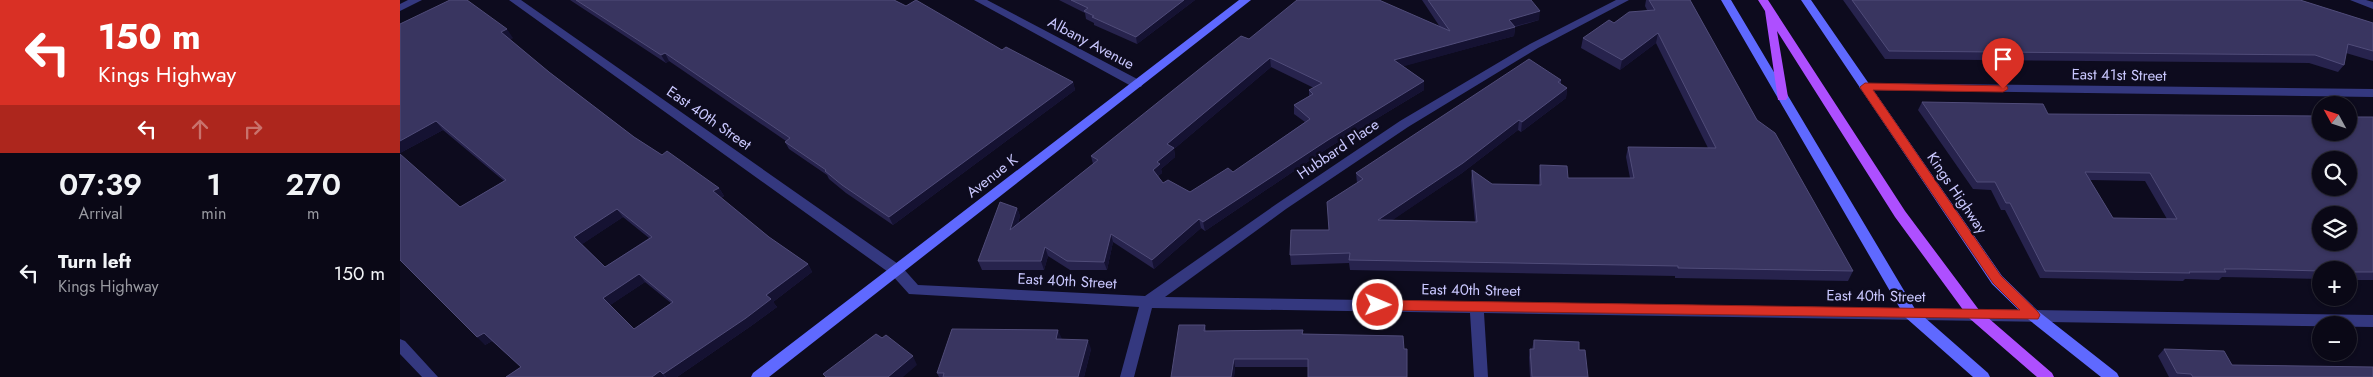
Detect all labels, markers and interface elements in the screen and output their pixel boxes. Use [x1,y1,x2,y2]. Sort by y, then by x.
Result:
street label: Albany Avenue [1044,11,1138,75]
text: 150 m [98,12,201,62]
icon: left [15,20,80,85]
pin [1982,38,2024,89]
icon: arrive [1989,45,2017,73]
text: Kings Highway [98,58,236,90]
street label: East 41st Street [2071,63,2167,87]
street label: East 40th Street [662,81,756,156]
north arrow [2312,96,2358,141]
map controls [2312,96,2357,361]
street label: Hubbard Place [1293,113,1384,185]
icon: left [133,115,161,143]
icon: ahead [186,115,214,143]
icon: right [239,115,267,143]
street label: Kings Highway [1922,148,1993,239]
street label: Avenue K [962,149,1023,203]
button: search [2312,151,2357,196]
text: 07:39 [59,163,142,206]
text: 1 [206,163,221,206]
text: 270 [285,163,341,206]
text: Arrival [79,202,123,225]
text: min [201,202,226,225]
text: m [307,202,319,225]
button: layers [2312,206,2357,251]
text: Turn left [58,248,131,275]
icon: left [15,259,43,287]
text: 150 m [334,260,385,287]
button: + [2312,261,2357,306]
street label: East 40th Street [1017,267,1117,295]
text: Kings Highway [58,275,159,298]
position arrow [1351,278,1403,330]
street label: East 40th Street [1421,278,1521,302]
street label: East 40th Street [1826,284,1926,308]
button: − [2312,316,2357,361]

